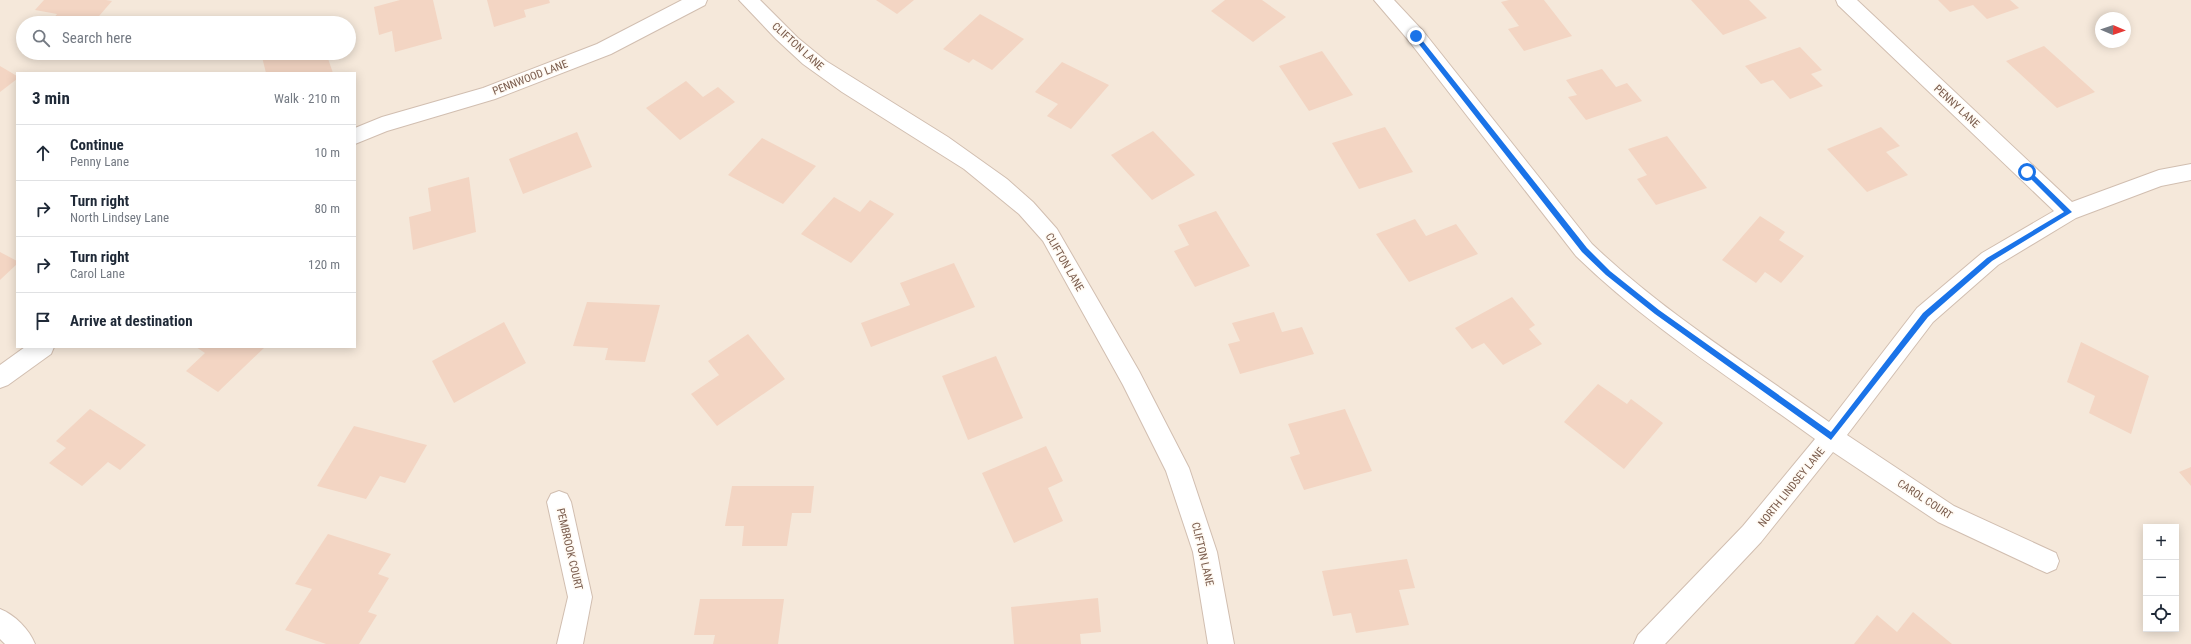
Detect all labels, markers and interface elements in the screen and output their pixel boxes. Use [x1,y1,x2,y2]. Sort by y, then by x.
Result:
north arrow [2095,12,2131,48]
search box [16,16,356,60]
street label: CLIFTON LANE [769,20,827,73]
icon: search [30,27,52,49]
route end [1407,27,1425,45]
text: Search here [62,29,132,47]
street label: PENNWOOD LANE [491,57,570,98]
street label: PENNY LANE [1931,82,1982,131]
text: 3 min [32,88,70,108]
text: Walk · 210 m [274,91,340,106]
text: Continue [70,136,124,154]
icon: ahead [32,142,54,164]
text: 10 m [314,145,340,160]
text: Penny Lane [70,154,129,169]
route start [2018,163,2036,181]
text: Turn right [70,192,129,210]
icon: right [32,198,54,220]
text: 80 m [314,201,340,216]
text: North Lindsey Lane [70,210,169,225]
street label: CLIFTON LANE [1043,231,1087,294]
text: Turn right [70,248,129,266]
icon: right [32,254,54,276]
text: 120 m [308,257,340,272]
text: Carol Lane [70,266,125,281]
icon: arrive [32,310,54,332]
text: Arrive at destination [70,312,193,330]
street label: NORTH LINDSEY LANE [1755,445,1828,530]
street label: CAROL COURT [1895,477,1955,522]
street label: PEMBROOK COURT [554,507,585,592]
street label: CLIFTON LANE [1189,521,1216,588]
map controls [2143,524,2179,632]
button: + [2143,524,2179,560]
button: − [2143,560,2179,596]
button: locate [2143,596,2179,632]

